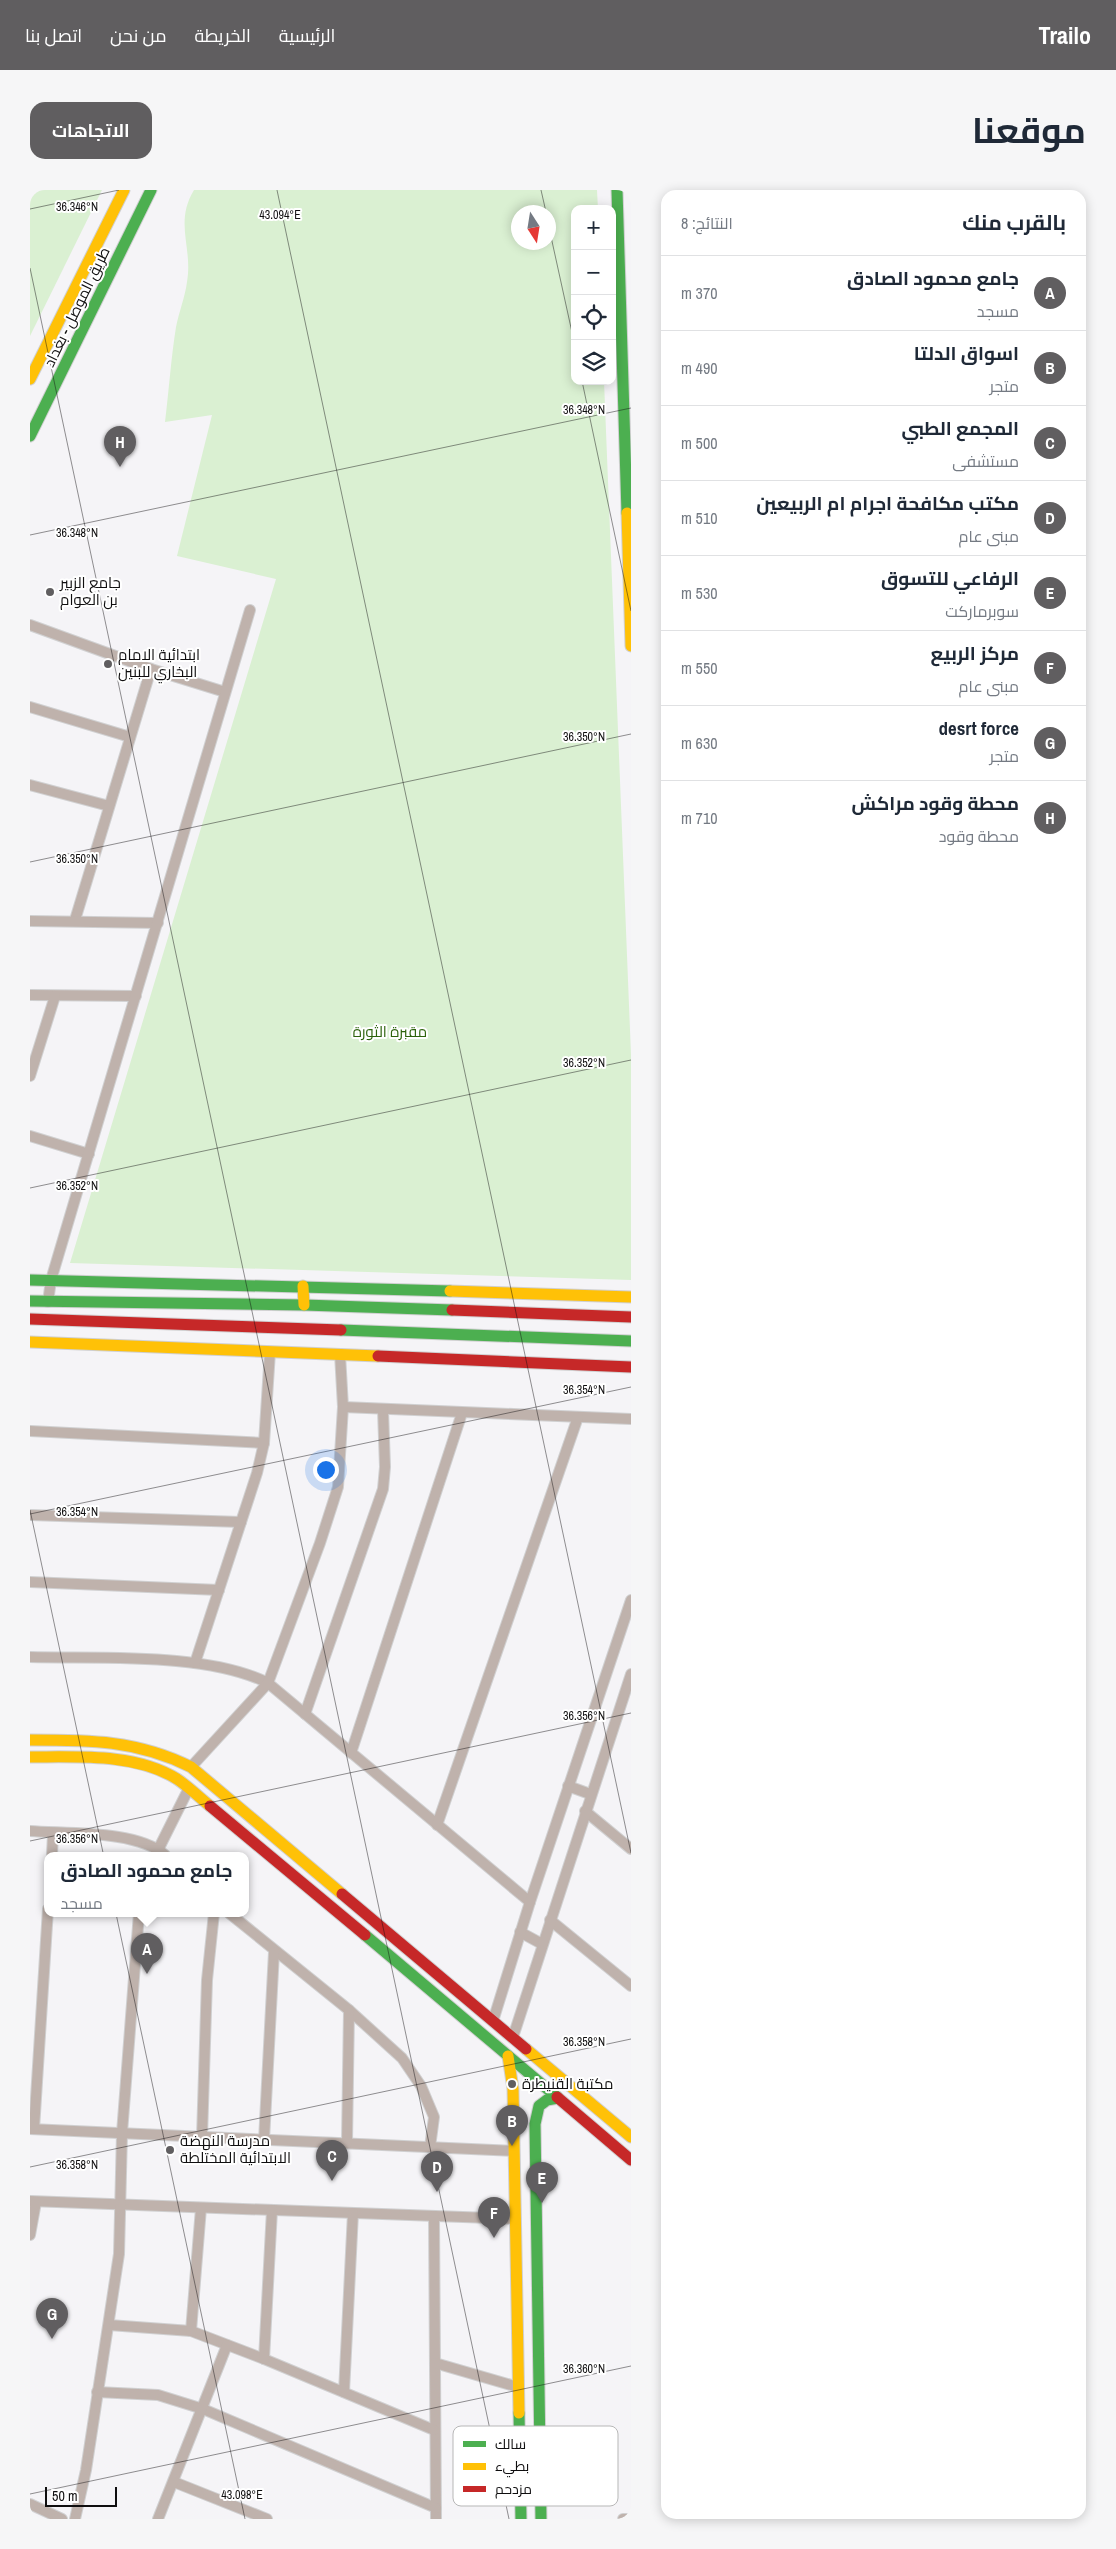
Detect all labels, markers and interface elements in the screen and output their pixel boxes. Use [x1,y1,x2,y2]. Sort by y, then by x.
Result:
text: Trailo [1038,19,1091,51]
text: اتصل بنا [25,23,82,48]
text: من نحن [110,23,167,48]
text: الخريطة [195,23,251,48]
text: الرئيسية [279,23,335,48]
button: الاتجاهات [30,102,152,159]
text: موقعنا [972,107,1086,154]
text: 36.346°N [56,199,98,215]
north arrow [511,205,556,250]
map controls [571,205,616,385]
button: + [571,205,616,250]
text: 43.094°E [259,207,301,223]
text: بالقرب منك [962,208,1066,237]
text: النتائج: 8 [681,212,733,234]
street label: طريق الموصل - بغداد [38,243,115,370]
button: − [571,250,616,295]
text: جامع محمود الصادق [847,265,1019,291]
text: 370 m [681,282,717,304]
text: A [1045,282,1055,304]
button: locate [571,295,616,340]
text: مسجد [977,300,1019,322]
button: layers [571,340,616,385]
text: اسواق الدلتا [914,340,1019,366]
text: 490 m [681,357,717,379]
text: B [1045,357,1055,379]
text: متجر [990,375,1019,397]
text: 36.348°N [563,402,605,418]
text: المجمع الطبي [901,415,1019,441]
pin: H [104,426,136,467]
text: 500 m [681,432,717,454]
text: C [1045,432,1055,454]
text: مستشفى [952,450,1019,472]
text: مكتب مكافحة اجرام ام الربيعين [756,490,1019,516]
text: 510 m [681,507,717,529]
text: D [1045,507,1055,529]
text: 36.348°N [56,525,98,541]
text: مبنى عام [958,525,1019,547]
text: الرفاعي للتسوق [881,565,1019,591]
place label: جامع الزبير بن العوام [59,572,121,610]
text: 530 m [681,582,717,604]
text: E [1046,582,1054,604]
marker: جامع الزبير بن العوام [44,586,56,598]
text: سوبرماركت [945,600,1019,622]
text: مركز الربيع [931,640,1019,666]
place label: ابتدائية الامام البخاري للبنين [118,644,200,684]
text: 550 m [681,657,717,679]
text: F [1046,657,1054,679]
marker: ابتدائية الامام البخاري للبنين [102,658,114,670]
text: مبنى عام [958,675,1019,697]
text: desrt force [938,715,1019,741]
text: 36.350°N [563,729,605,745]
text: 630 m [681,732,717,754]
text: G [1045,732,1055,754]
text: متجر [990,745,1019,767]
text: محطة وقود مراكش [852,790,1019,816]
text: 710 m [681,807,717,829]
text: H [1045,807,1055,829]
text: محطة وقود [939,825,1019,847]
text: 36.350°N [56,851,98,867]
park label: مقبرة الثورة [353,1021,427,1042]
text: 36.352°N [563,1055,605,1071]
text: 36.352°N [56,1178,98,1194]
text: 36.354°N [563,1382,605,1398]
your location [313,1457,339,1483]
text: 36.354°N [56,1504,98,1520]
text: 36.356°N [563,1708,605,1724]
text: 36.356°N [56,1831,98,1847]
popup [44,1852,249,1917]
text: جامع محمود الصادق [61,1857,232,1883]
text: مسجد [61,1892,103,1914]
pin: A [131,1933,163,1974]
text: 36.358°N [563,2034,605,2050]
place label: مكتبة القنيطرة [522,2073,613,2094]
marker: مكتبة القنيطرة [506,2078,518,2090]
pin: B [496,2105,528,2146]
place label: مدرسة النهضة الابتدائية المختلطة [180,2130,291,2168]
pin: C [316,2140,348,2181]
marker: مدرسة النهضة الابتدائية المختلطة [164,2144,176,2156]
pin: D [421,2151,453,2192]
text: 36.358°N [56,2157,98,2173]
pin: E [526,2162,558,2203]
pin: F [478,2197,510,2238]
pin: G [36,2298,68,2339]
text: 36.360°N [563,2361,605,2377]
legend [453,2426,618,2506]
text: سالك [495,2435,526,2453]
text: بطيء [495,2457,529,2478]
text: مزدحم [495,2480,532,2499]
scale bar [45,2484,118,2507]
text: 50 m [52,2487,78,2505]
text: 43.098°E [221,2487,263,2503]

